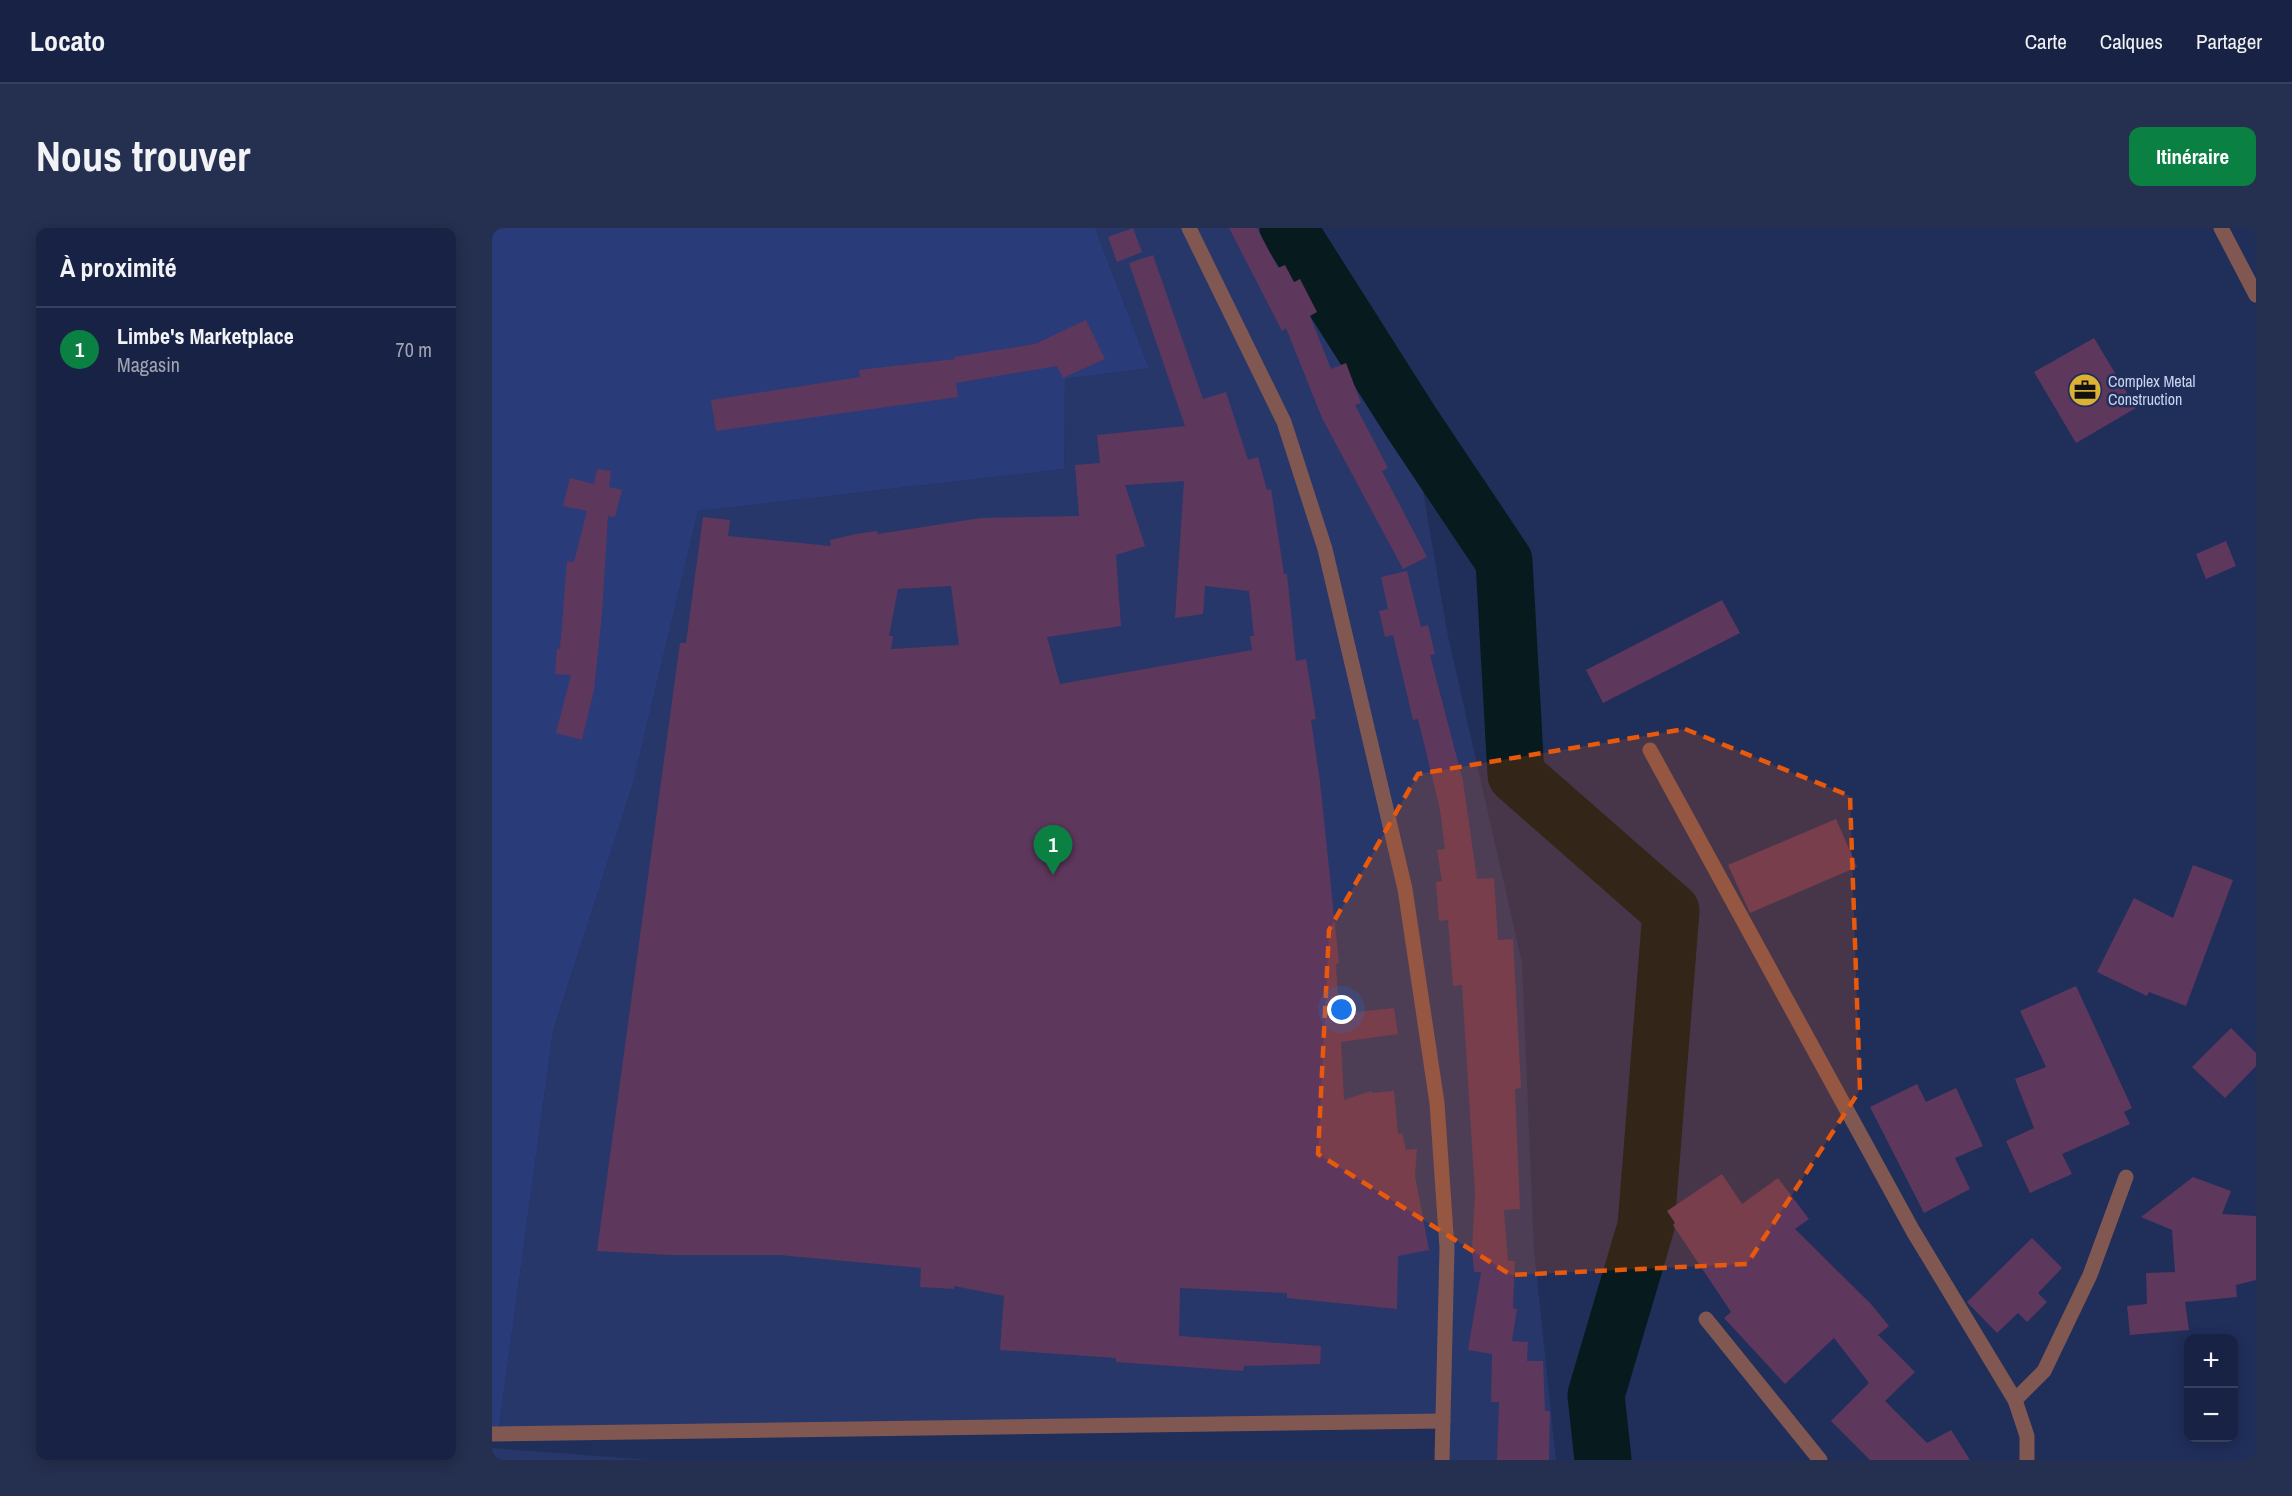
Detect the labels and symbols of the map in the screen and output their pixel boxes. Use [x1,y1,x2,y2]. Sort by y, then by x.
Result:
place label: Complex Metal Construction [2108,370,2196,410]
office icon: Complex Metal Construction [2067,372,2103,408]
pin: 1 [1034,826,1072,875]
your location [1327,995,1356,1024]

